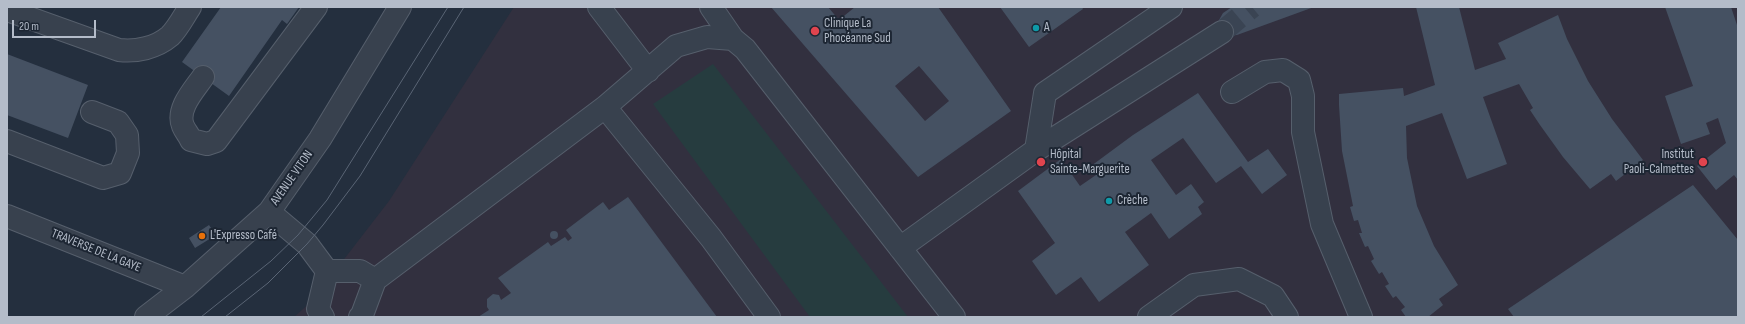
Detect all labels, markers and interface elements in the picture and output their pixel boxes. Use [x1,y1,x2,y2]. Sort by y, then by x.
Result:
scale bar [14,12,98,38]
place label: Clinique La Phocéanne Sud [824,16,891,47]
text: 20 m [19,19,39,34]
place label: A [1044,20,1050,36]
marker: A [1031,23,1041,33]
marker: Clinique La Phocéanne Sud [809,25,821,37]
place label: Hôpital Sainte-Marguerite [1050,147,1130,178]
place label: Institut Paoli-Calmettes [1624,147,1694,178]
street label: AVENUE VITON [267,148,317,208]
marker: Hôpital Sainte-Marguerite [1035,156,1047,168]
marker: Institut Paoli-Calmettes [1697,156,1709,168]
place label: Crèche [1117,193,1148,209]
marker: Crèche [1104,196,1114,206]
street label: TRAVERSE DE LA GAYE [49,226,143,276]
place label: L'Expresso Café [210,228,277,244]
marker: L'Expresso Café [197,231,207,241]

